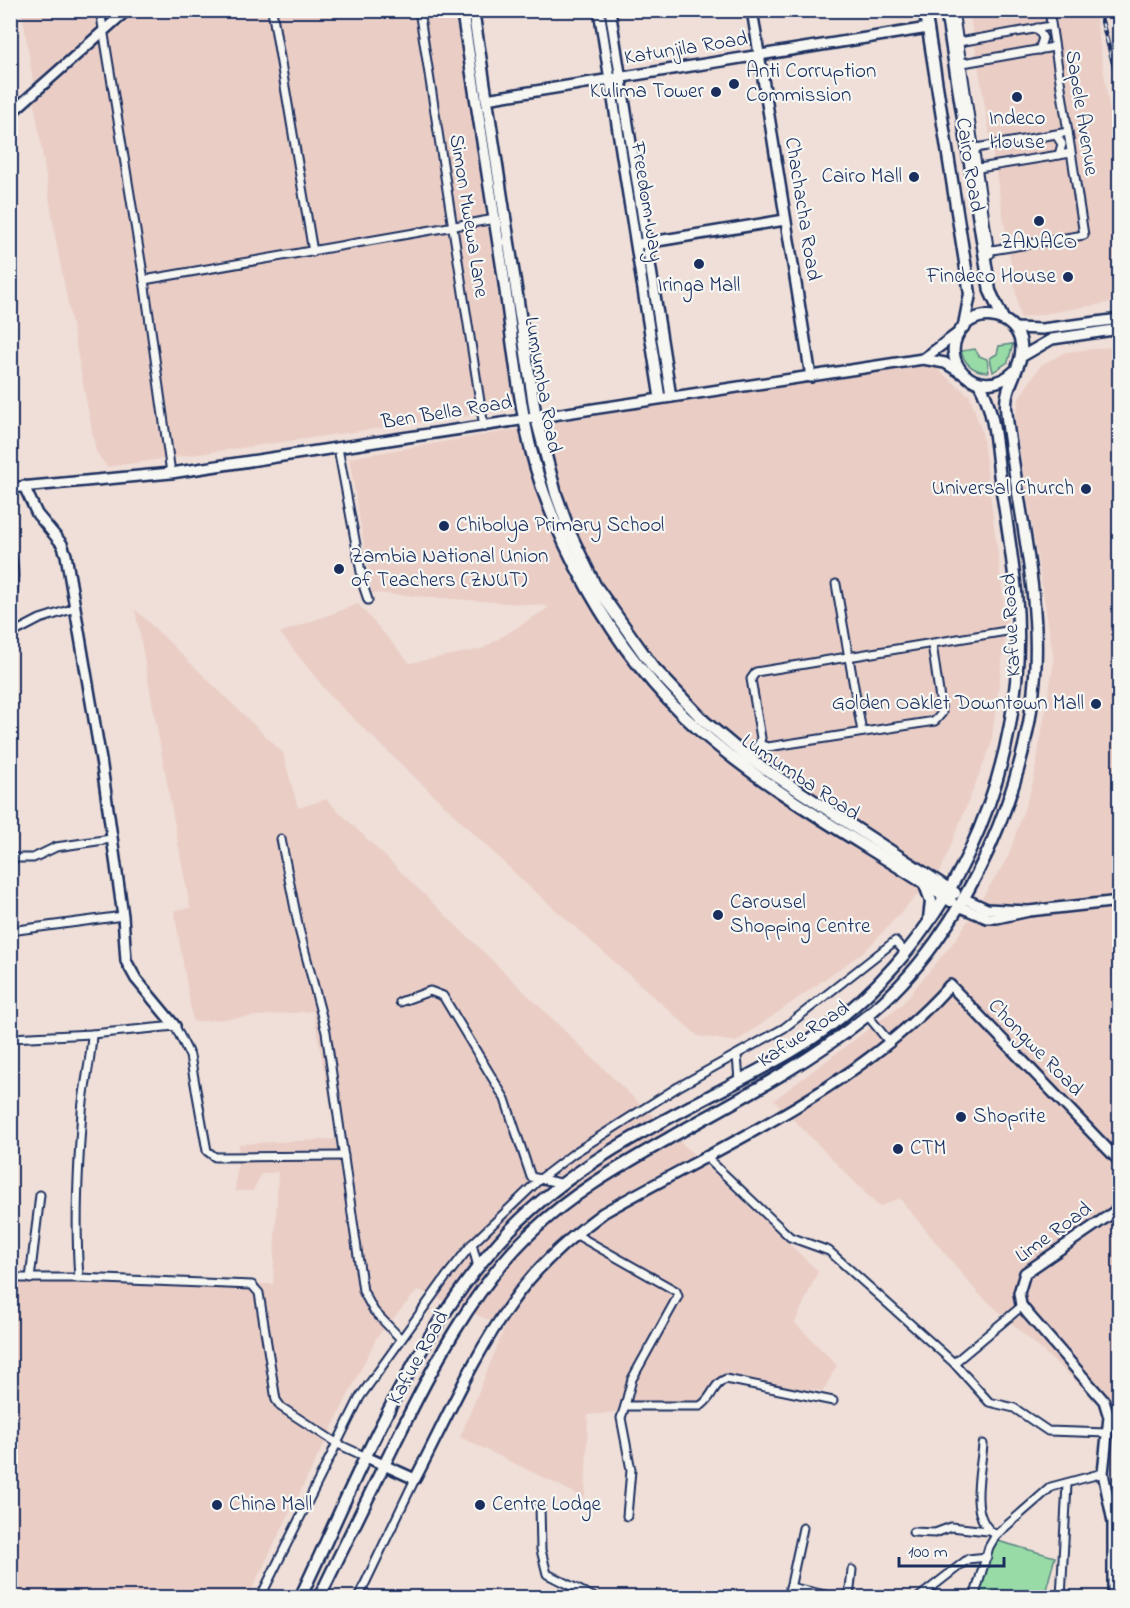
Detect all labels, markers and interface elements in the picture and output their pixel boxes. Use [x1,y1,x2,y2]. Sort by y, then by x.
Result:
street label: Katunjila Road [622,24,750,74]
street label: Sapele Avenue [1056,48,1106,178]
place label: Anti Corruption Commission [746,57,876,111]
place label: Kulima Tower [590,77,704,107]
marker: Anti Corruption Commission [727,77,741,91]
marker: Kulima Tower [709,85,723,99]
marker: Indeco House [1010,90,1024,104]
place label: Indeco House [989,104,1045,158]
street label: Cairo Road [947,116,991,214]
street label: Simon Mwewa Lane [440,132,496,301]
street label: Chachacha Road [776,135,828,283]
street label: Freedom Way [620,139,670,264]
place label: Cairo Mall [822,162,902,192]
marker: Cairo Mall [907,170,921,184]
marker: ZANACO [1032,214,1046,228]
place label: ZANACO [1001,228,1077,258]
marker: Iringa Mall [692,257,706,271]
place label: Findeco House [925,262,1057,292]
marker: Findeco House [1061,270,1075,284]
place label: Iringa Mall [658,271,740,303]
street label: Lumumba Road [515,315,569,456]
street label: Ben Bella Road [378,388,515,438]
place label: Universal Church [932,474,1074,504]
marker: Universal Church [1079,482,1093,496]
place label: Chibolya Primary School [456,511,664,543]
marker: Chibolya Primary School [437,519,451,533]
place label: Zambia National Union of Teachers (ZNUT) [351,542,548,596]
marker: Zambia National Union of Teachers (ZNUT) [332,562,346,576]
street label: Kafue Road [994,572,1030,677]
place label: Golden Oaklet Downtown Mall [832,689,1084,719]
marker: Golden Oaklet Downtown Mall [1089,697,1103,711]
street label: Lumumba Road [735,727,866,829]
place label: Carousel Shopping Centre [730,888,871,944]
marker: Carousel Shopping Centre [711,908,725,922]
street label: Chongwe Road [979,992,1090,1105]
street label: Kafue Road [752,994,856,1076]
place label: Shoprite [973,1102,1046,1132]
marker: Shoprite [954,1110,968,1124]
place label: CTM [910,1134,946,1164]
marker: CTM [891,1142,905,1156]
street label: Lime Road [1010,1195,1099,1271]
street label: Kafue Road [381,1305,457,1411]
place label: China Mall [229,1490,312,1520]
place label: Centre Lodge [492,1490,601,1522]
marker: China Mall [210,1498,224,1512]
marker: Centre Lodge [473,1498,487,1512]
scale bar [899,1530,1004,1568]
text: 100 m [908,1540,948,1566]

